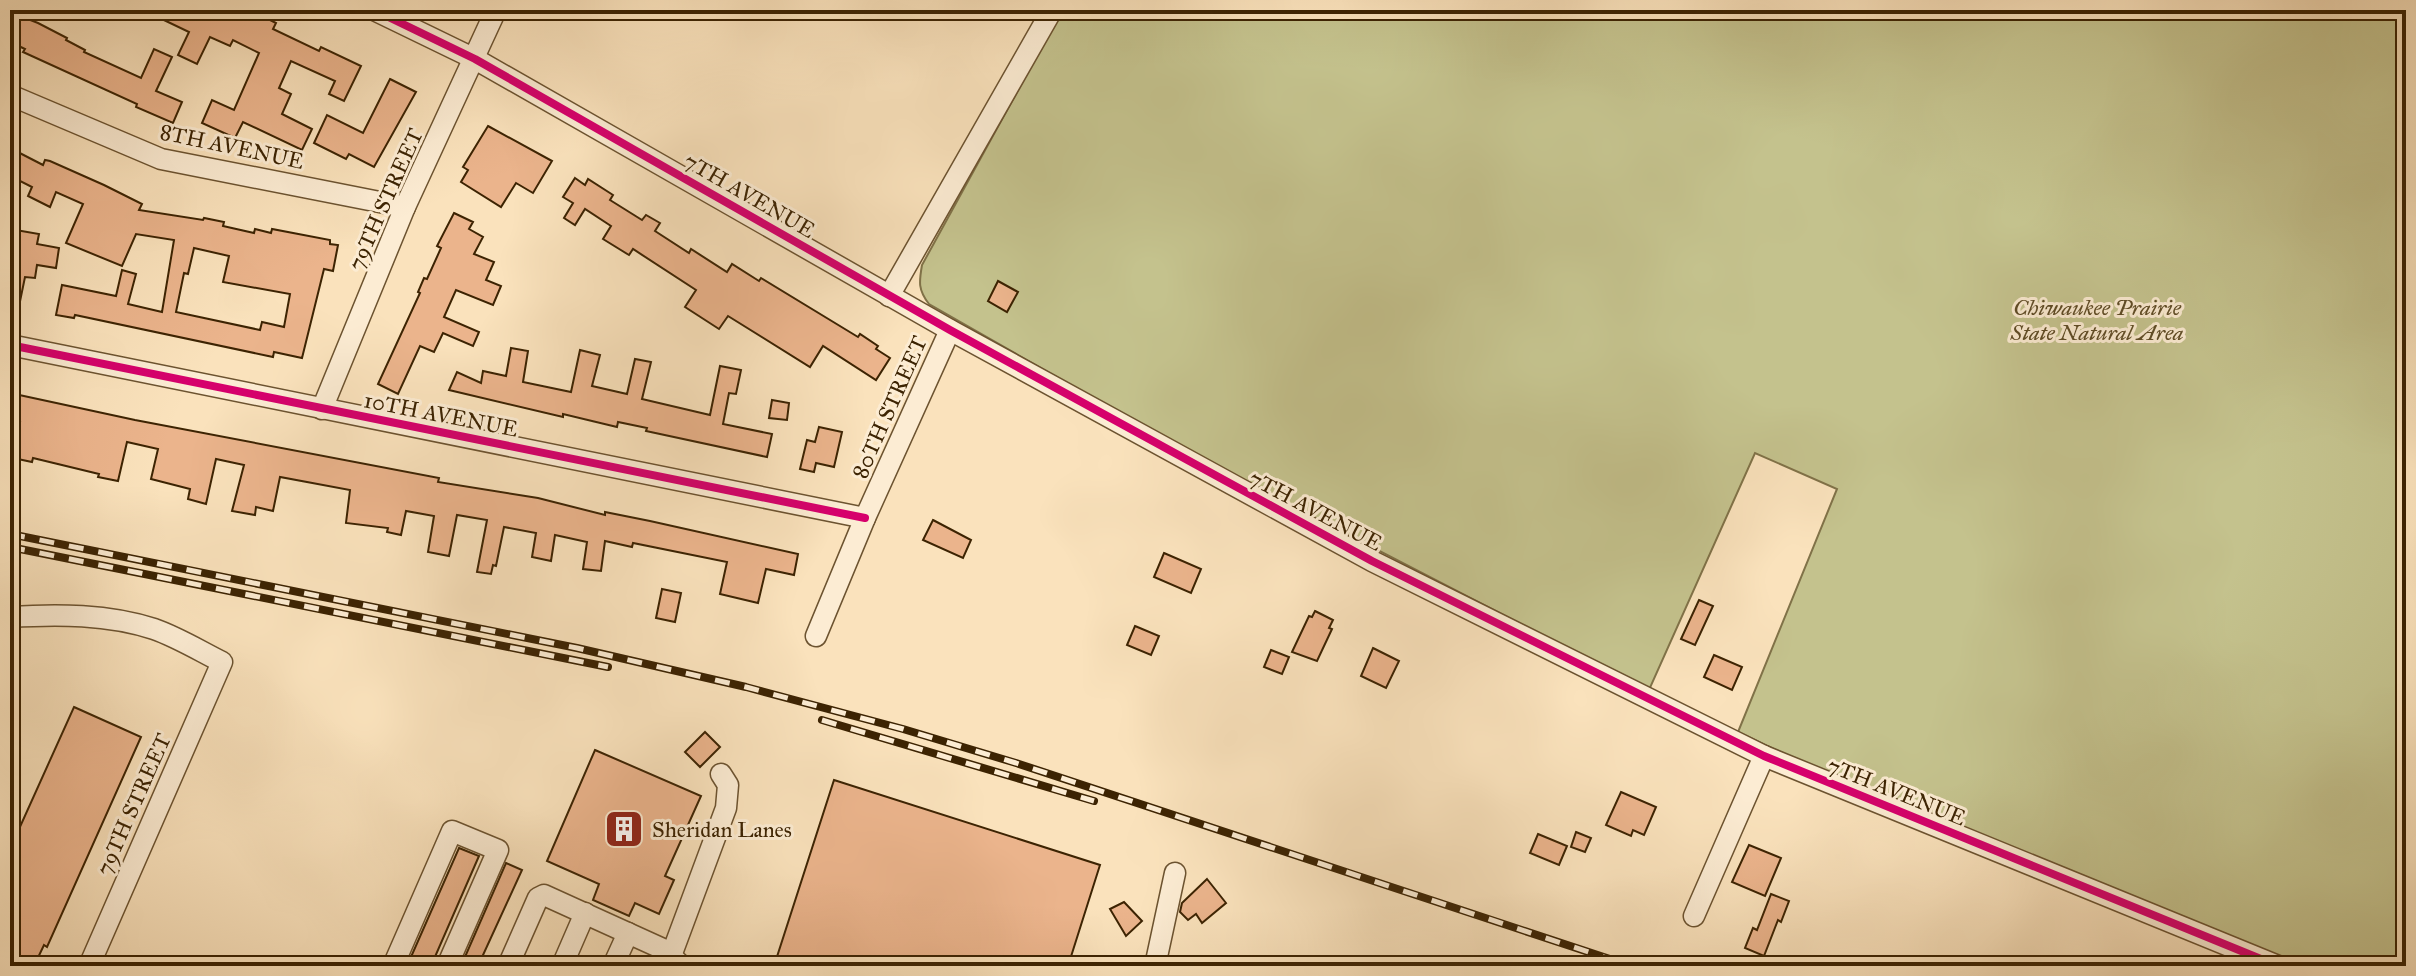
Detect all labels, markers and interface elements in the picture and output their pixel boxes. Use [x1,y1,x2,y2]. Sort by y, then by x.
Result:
street label: 8TH AVENUE [157,118,307,175]
street label: 79TH STREET [342,124,429,274]
street label: 7TH AVENUE [680,147,820,244]
park label: Chiwaukee Prairie State Natural Area [2009,294,2184,346]
street label: 80TH STREET [846,332,933,483]
street label: 10TH AVENUE [362,386,520,443]
street label: 7TH AVENUE [1245,464,1387,557]
street label: 79TH STREET [90,729,177,879]
street label: 7TH AVENUE [1824,751,1970,832]
building icon: Sheridan Lanes [603,808,645,850]
place label: Sheridan Lanes [652,816,792,843]

